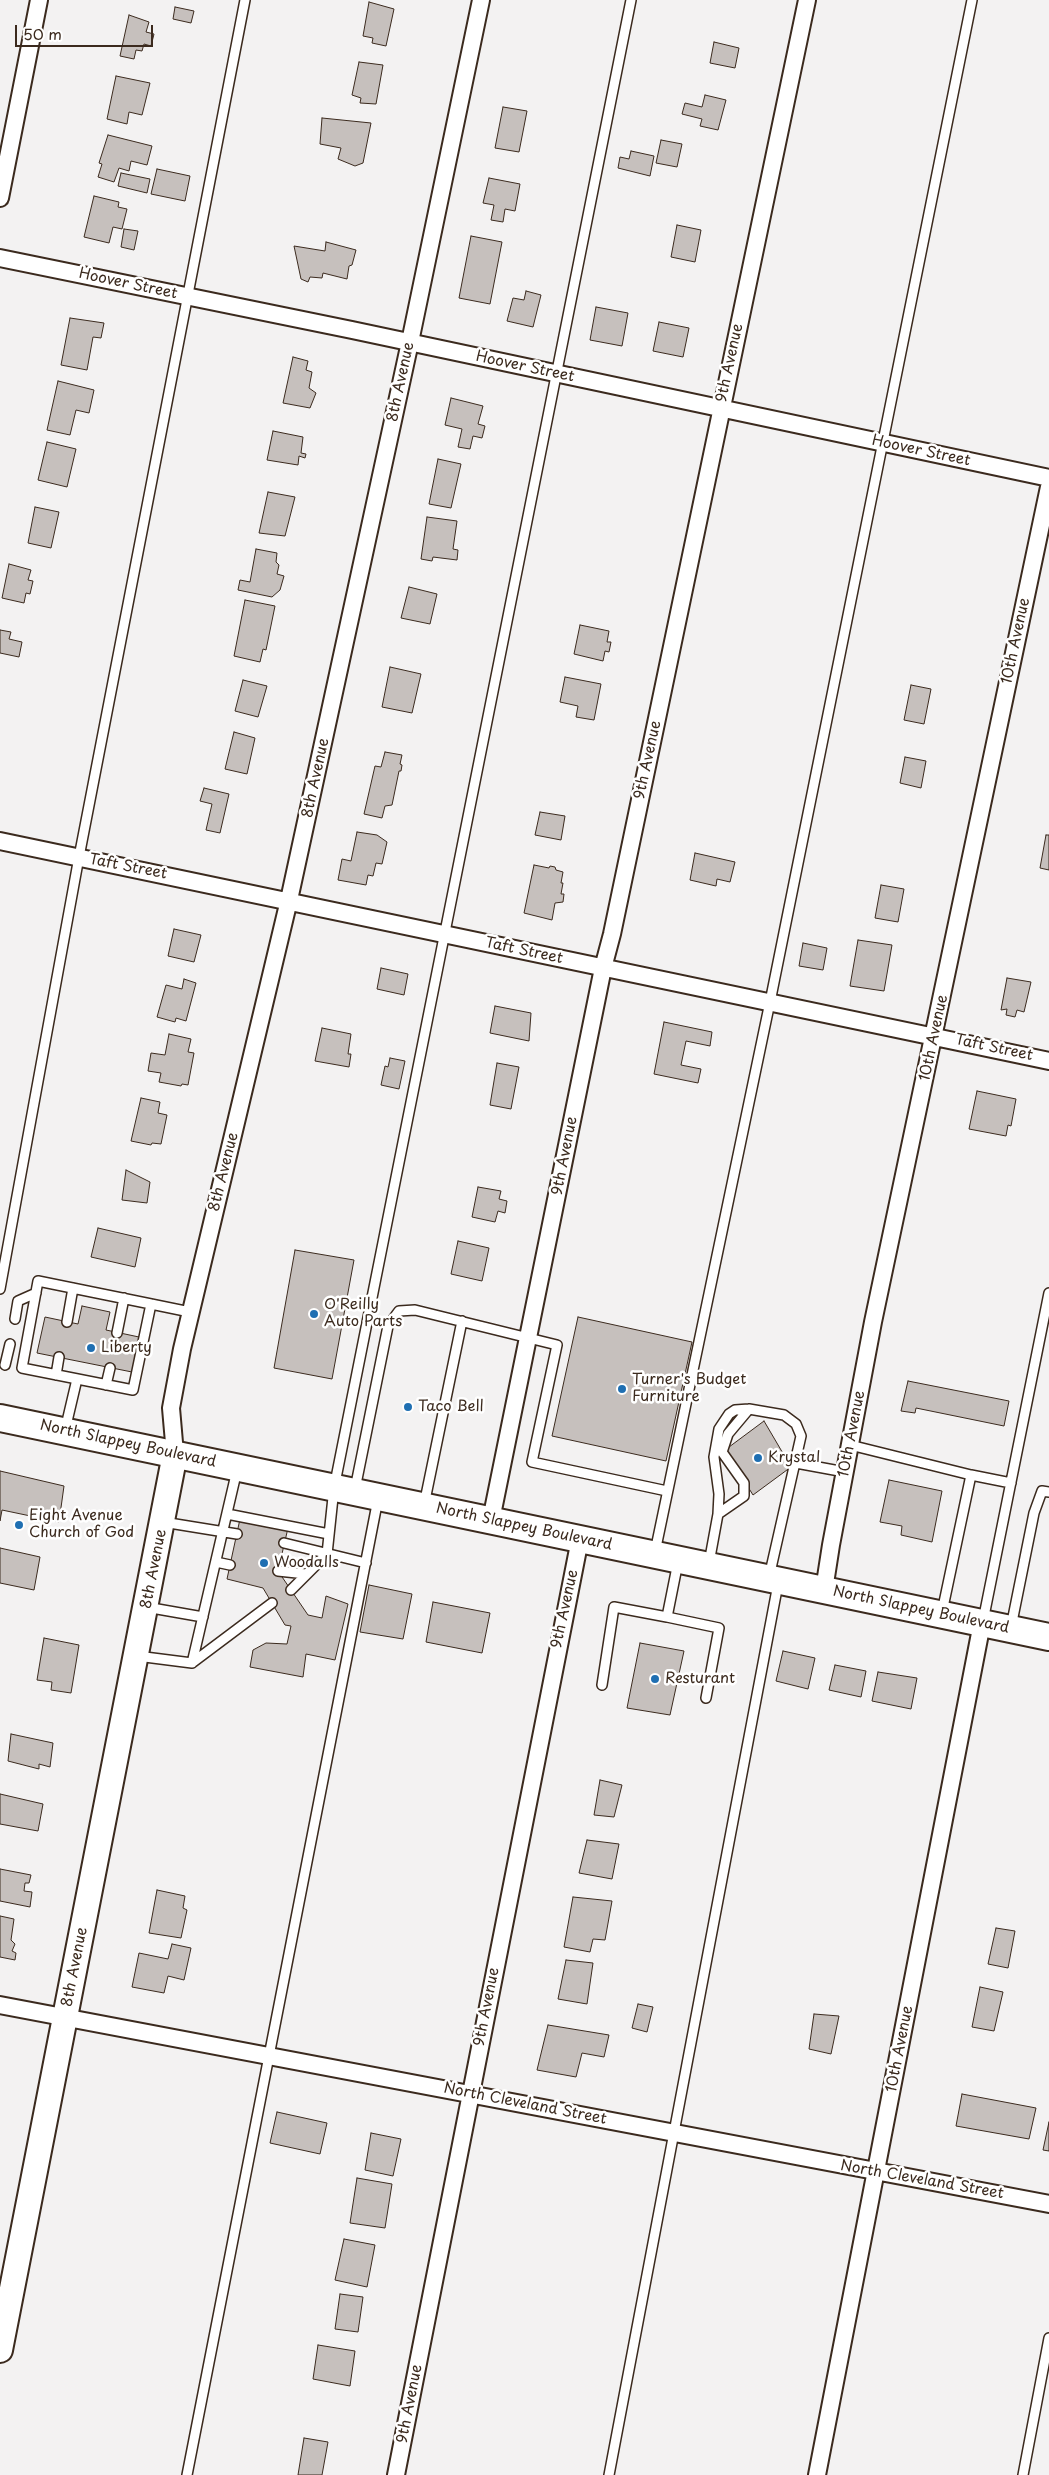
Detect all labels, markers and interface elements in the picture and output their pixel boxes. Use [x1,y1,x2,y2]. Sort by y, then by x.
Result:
scale bar [18,15,155,47]
text: 50 m [23,22,62,45]
street label: Hoover Street [77,265,179,303]
street label: 9th Avenue [713,322,747,404]
street label: 8th Avenue [384,341,418,423]
street label: Hoover Street [474,348,576,386]
street label: Hoover Street [870,432,972,470]
street label: 10th Avenue [998,596,1034,686]
street label: 9th Avenue [631,719,665,801]
street label: 8th Avenue [299,737,333,819]
street label: Taft Street [88,851,168,883]
street label: Taft Street [484,934,564,968]
street label: 10th Avenue [916,993,952,1083]
street label: Taft Street [954,1031,1034,1065]
street label: 9th Avenue [549,1115,581,1197]
street label: 8th Avenue [205,1131,243,1213]
place label: O'Reilly Auto Parts [324,1296,402,1331]
marker: O'Reilly Auto Parts [308,1308,320,1320]
place label: Liberty [101,1339,152,1357]
marker: Liberty [85,1342,97,1354]
place label: Turner's Budget Furniture [632,1371,746,1406]
marker: Turner's Budget Furniture [616,1383,628,1395]
street label: 10th Avenue [835,1389,869,1479]
place label: Taco Bell [418,1398,484,1416]
marker: Taco Bell [402,1401,414,1413]
street label: North Slappey Boulevard [38,1417,218,1471]
place label: Krystal [768,1449,820,1467]
marker: Krystal [752,1452,764,1464]
street label: North Slappey Boulevard [434,1500,614,1554]
place label: Eight Avenue Church of God [29,1507,134,1542]
marker: Eight Avenue Church of God [13,1519,25,1531]
street label: 8th Avenue [137,1528,171,1610]
place label: Woodalls [274,1554,339,1572]
marker: Woodalls [258,1557,270,1569]
street label: 9th Avenue [548,1568,582,1650]
street label: North Slappey Boulevard [831,1583,1011,1637]
place label: Resturant [665,1670,735,1688]
marker: Resturant [649,1673,661,1685]
street label: 8th Avenue [58,1926,92,2008]
street label: 9th Avenue [471,1966,503,2048]
street label: 10th Avenue [883,2004,917,2094]
street label: North Cleveland Street [442,2079,608,2129]
street label: North Cleveland Street [839,2157,1005,2203]
street label: 9th Avenue [394,2363,426,2445]

